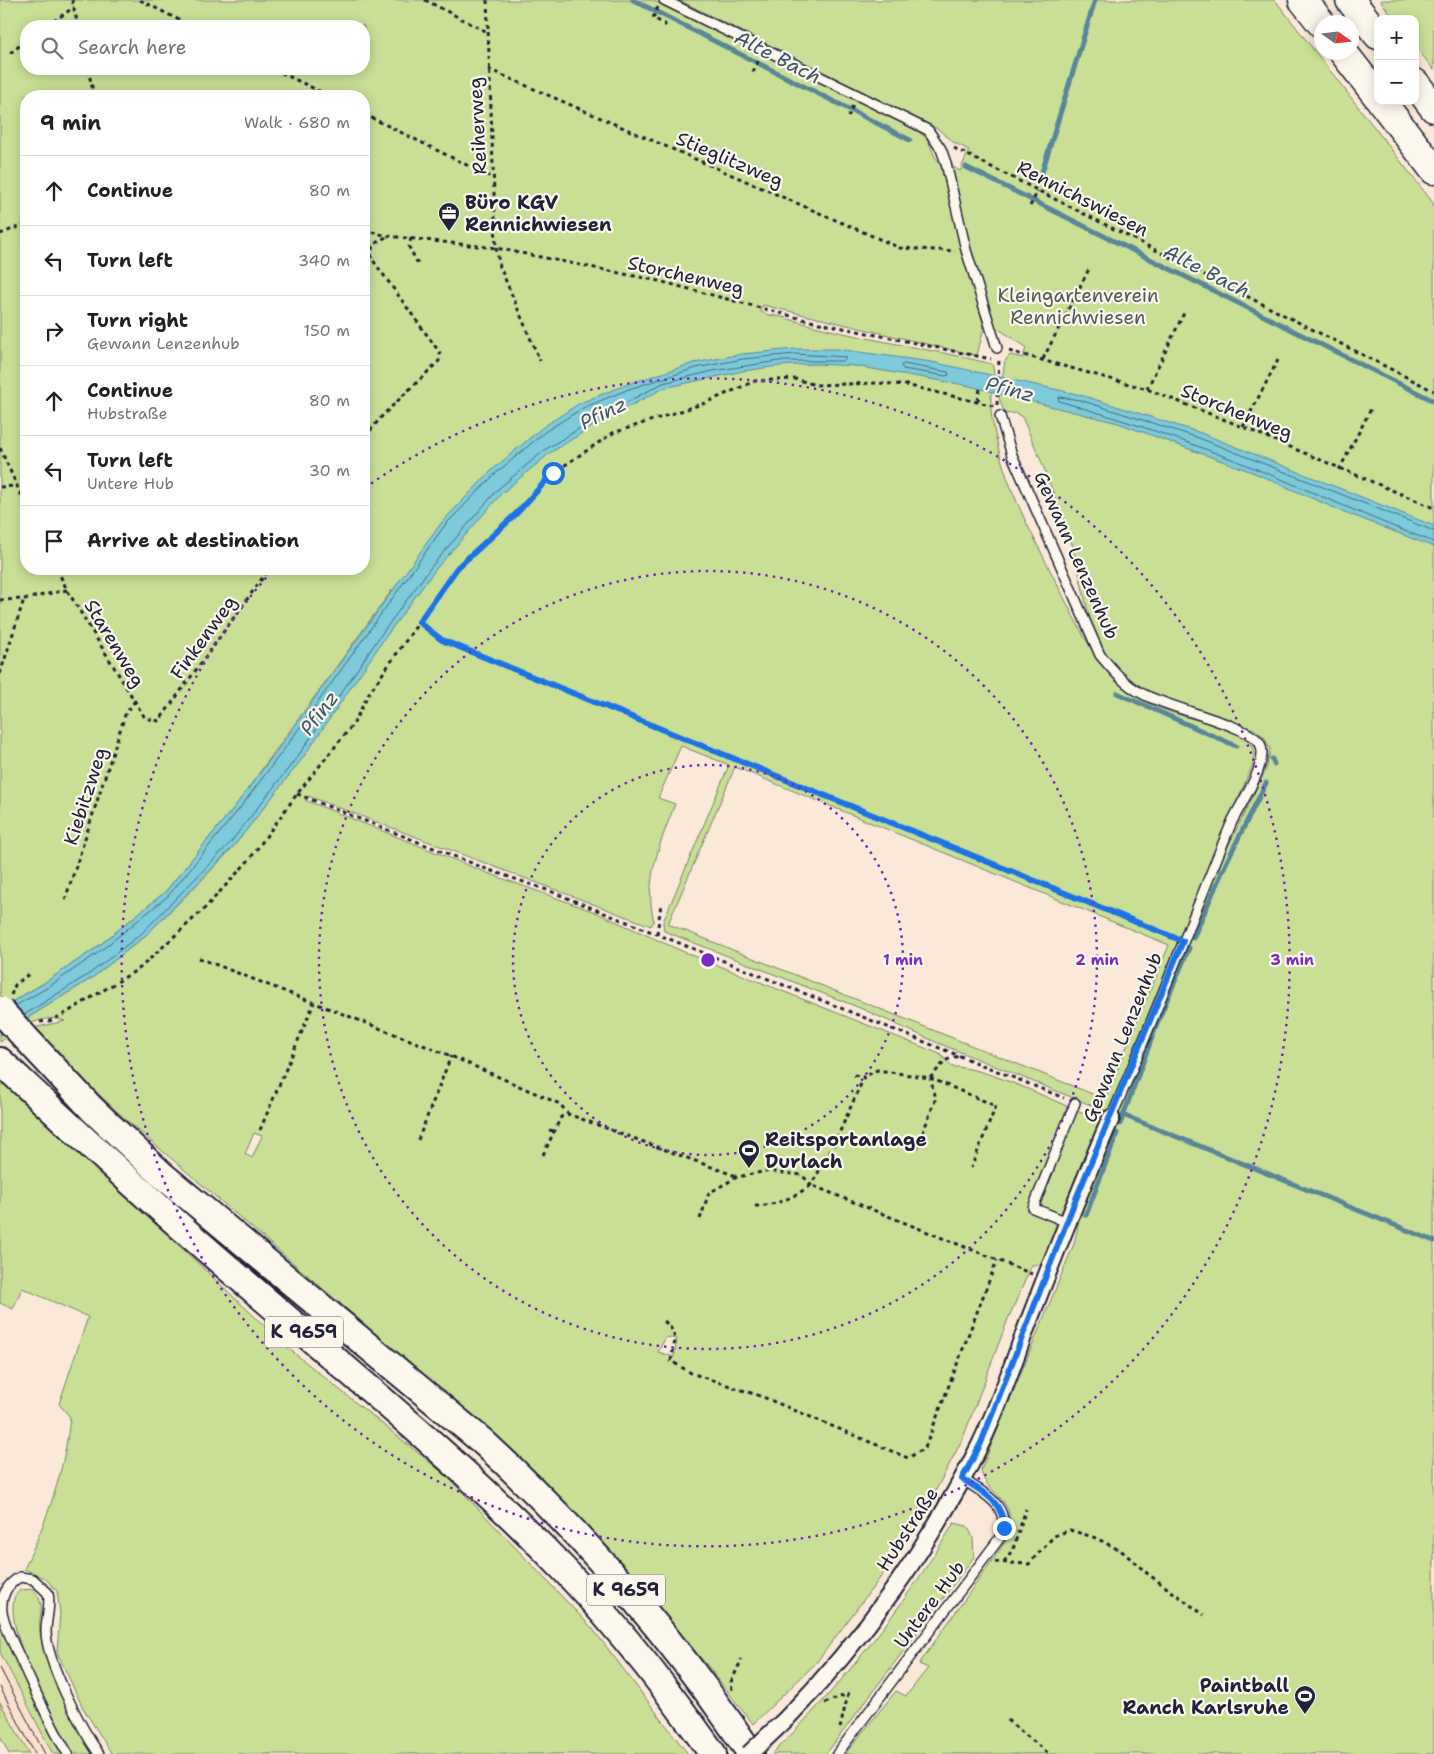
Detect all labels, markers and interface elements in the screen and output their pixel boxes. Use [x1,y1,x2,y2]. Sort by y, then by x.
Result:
north arrow [1314,15,1359,60]
map controls [1374,15,1419,105]
button: + [1374,15,1419,60]
search box [20,20,370,75]
water label: Alte Bach [730,24,826,90]
icon: search [38,34,66,62]
text: Search here [78,35,187,60]
button: − [1374,60,1419,105]
street label: Reiherweg [462,77,493,175]
text: 9 min [40,109,101,137]
text: Walk · 680 m [244,112,350,133]
street label: Stieglitzweg [672,126,787,193]
street label: Rennichswiesen [1013,155,1153,242]
icon: ahead [40,177,68,205]
text: Continue [87,178,173,203]
text: 80 m [309,180,350,201]
place label: Büro KGV Rennichwiesen [465,190,612,237]
office icon: Büro KGV Rennichwiesen [437,201,461,232]
water label: Alte Bach [1159,238,1255,304]
icon: left [40,247,68,275]
text: Turn left [87,248,173,273]
text: 340 m [298,250,350,271]
street label: Storchenweg [625,250,746,301]
park label: Kleingartenverein Rennichwiesen [997,283,1159,330]
text: Turn right [87,308,188,333]
icon: right [40,317,68,345]
text: 150 m [303,320,350,341]
text: Gewann Lenzenhub [87,333,240,354]
water label: Pfinz [983,370,1037,408]
text: Continue [87,378,173,403]
street label: Storchenweg [1177,378,1296,445]
icon: ahead [40,387,68,415]
text: 80 m [309,390,350,411]
water label: Pfinz [575,391,631,435]
text: Hubstraße [87,403,167,424]
text: Turn left [87,448,173,473]
icon: left [40,457,68,485]
text: 30 m [309,460,350,481]
route start [542,462,565,485]
street label: Gewann Lenzenhub [1028,467,1125,643]
text: Untere Hub [87,473,174,494]
icon: arrive [40,527,68,555]
text: Arrive at destination [87,528,299,553]
street label: Finkenweg [165,590,242,684]
street label: Starenweg [79,595,151,692]
water label: Pfinz [294,686,344,740]
street label: Kiebitzweg [58,744,113,848]
street label: Gewann Lenzenhub [1077,948,1168,1126]
text: 1 min [883,950,923,970]
text: 2 min [1075,950,1119,970]
text: 3 min [1270,950,1314,970]
centre of rings [699,951,717,969]
place label: Reitsportanlage Durlach [765,1127,927,1174]
sports icon: Reitsportanlage Durlach [737,1138,761,1169]
road number: K 9659 [265,1316,343,1348]
street label: Hubstraße [871,1482,944,1576]
route end [993,1517,1016,1540]
street label: Untere Hub [888,1556,970,1653]
road number: K 9659 [587,1574,665,1606]
place label: Paintball Ranch Karlsruhe [1122,1673,1289,1720]
sports icon: Paintball Ranch Karlsruhe [1293,1684,1317,1715]

